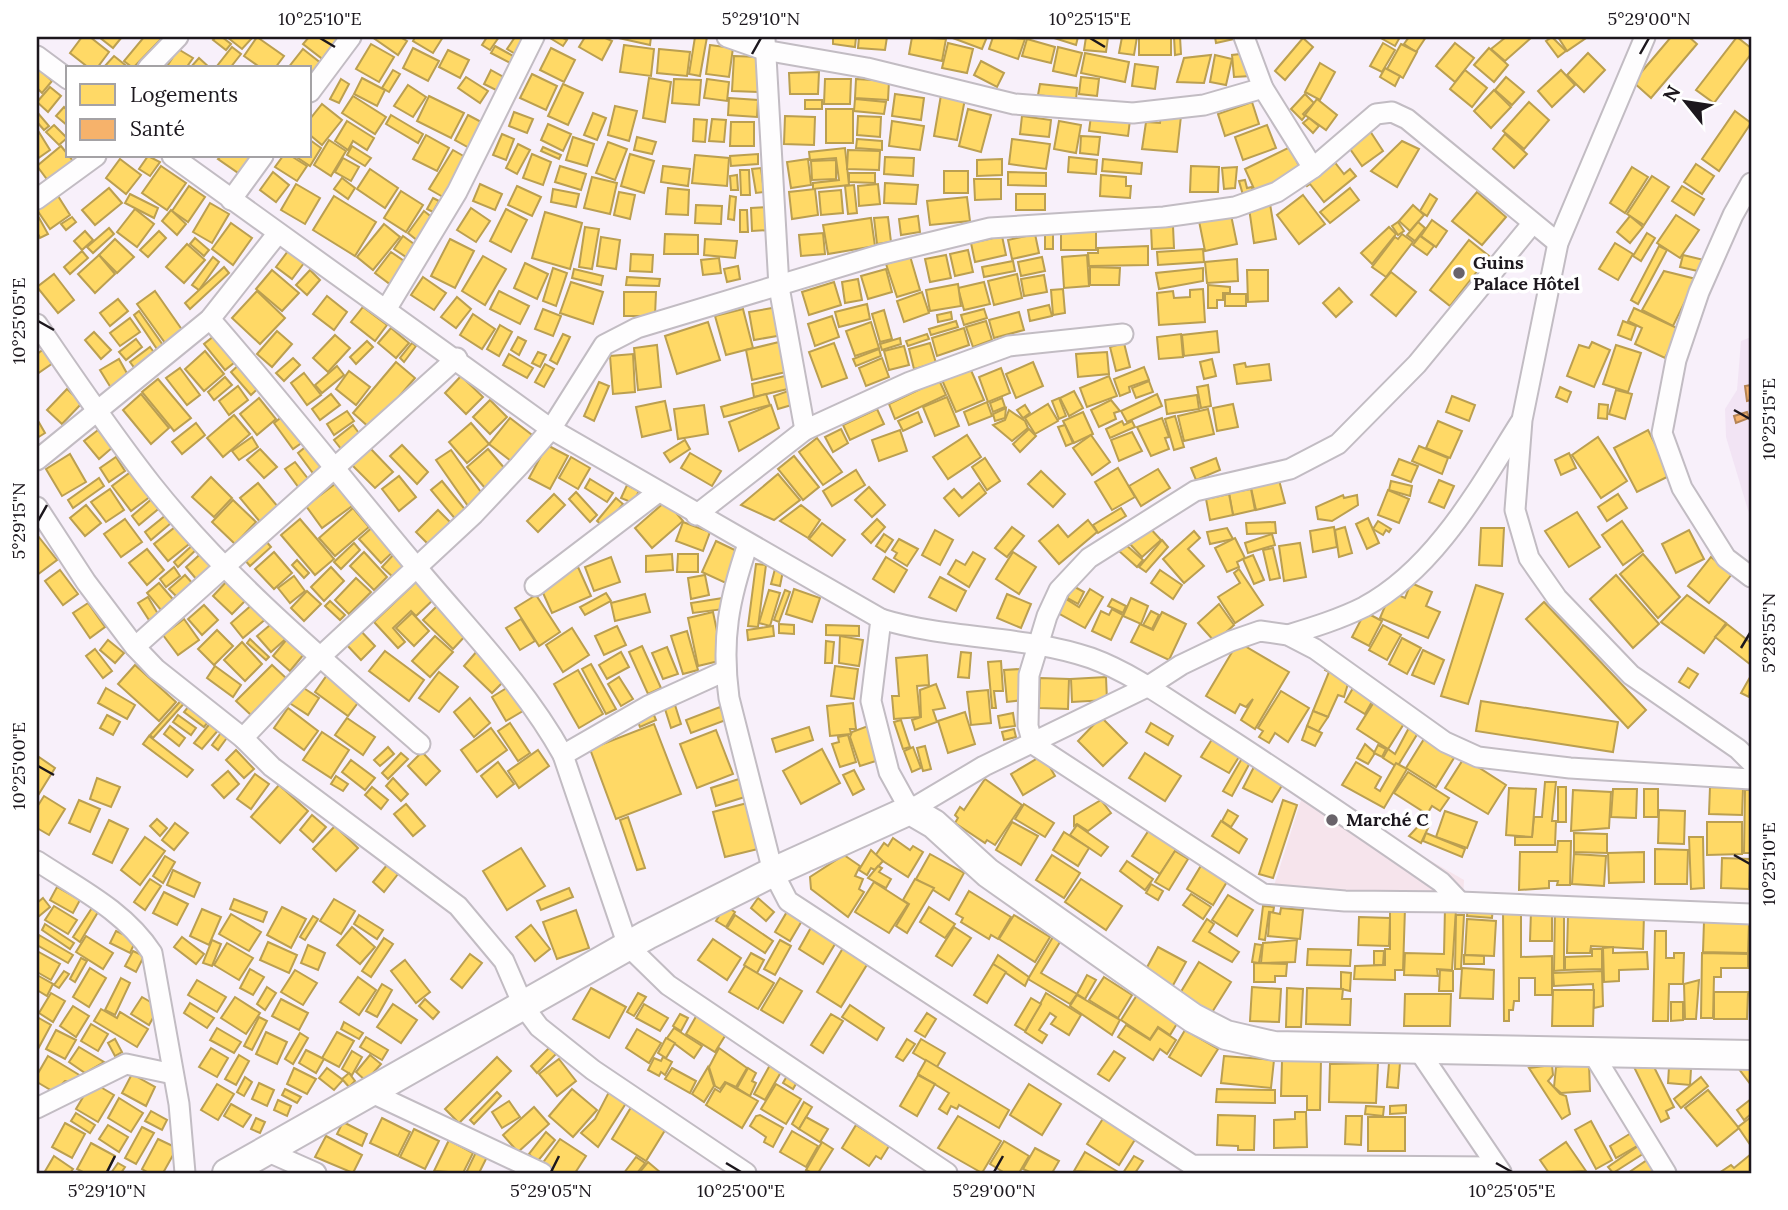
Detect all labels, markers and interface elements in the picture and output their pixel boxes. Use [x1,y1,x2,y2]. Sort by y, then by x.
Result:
text: 10°25'10"E [278,7,362,30]
text: 5°29'10"N [722,7,800,30]
text: 10°25'15"E [1049,7,1131,30]
text: 5°29'00"N [1607,7,1691,30]
legend [66,66,312,158]
north arrow [1652,66,1722,136]
text: Logements [130,81,238,108]
text: N [1657,81,1685,106]
text: Santé [130,115,185,142]
place label: Guins Palace Hôtel [1473,251,1580,295]
marker: Guins Palace Hôtel [1451,265,1467,281]
text: 10°25'05"E [7,278,30,364]
text: 10°25'15"E [1757,378,1780,460]
text: 5°29'15"N [7,482,30,560]
text: 5°28'55"N [1757,593,1780,673]
text: 10°25'00"E [7,722,30,810]
place label: Marché C [1346,808,1429,831]
marker: Marché C [1324,812,1340,828]
text: 10°25'10"E [1757,822,1780,906]
text: 5°29'10"N [68,1179,146,1202]
text: 5°29'05"N [510,1179,592,1202]
text: 10°25'00"E [697,1179,785,1202]
text: 5°29'00"N [952,1179,1036,1202]
text: 10°25'05"E [1469,1179,1555,1202]

